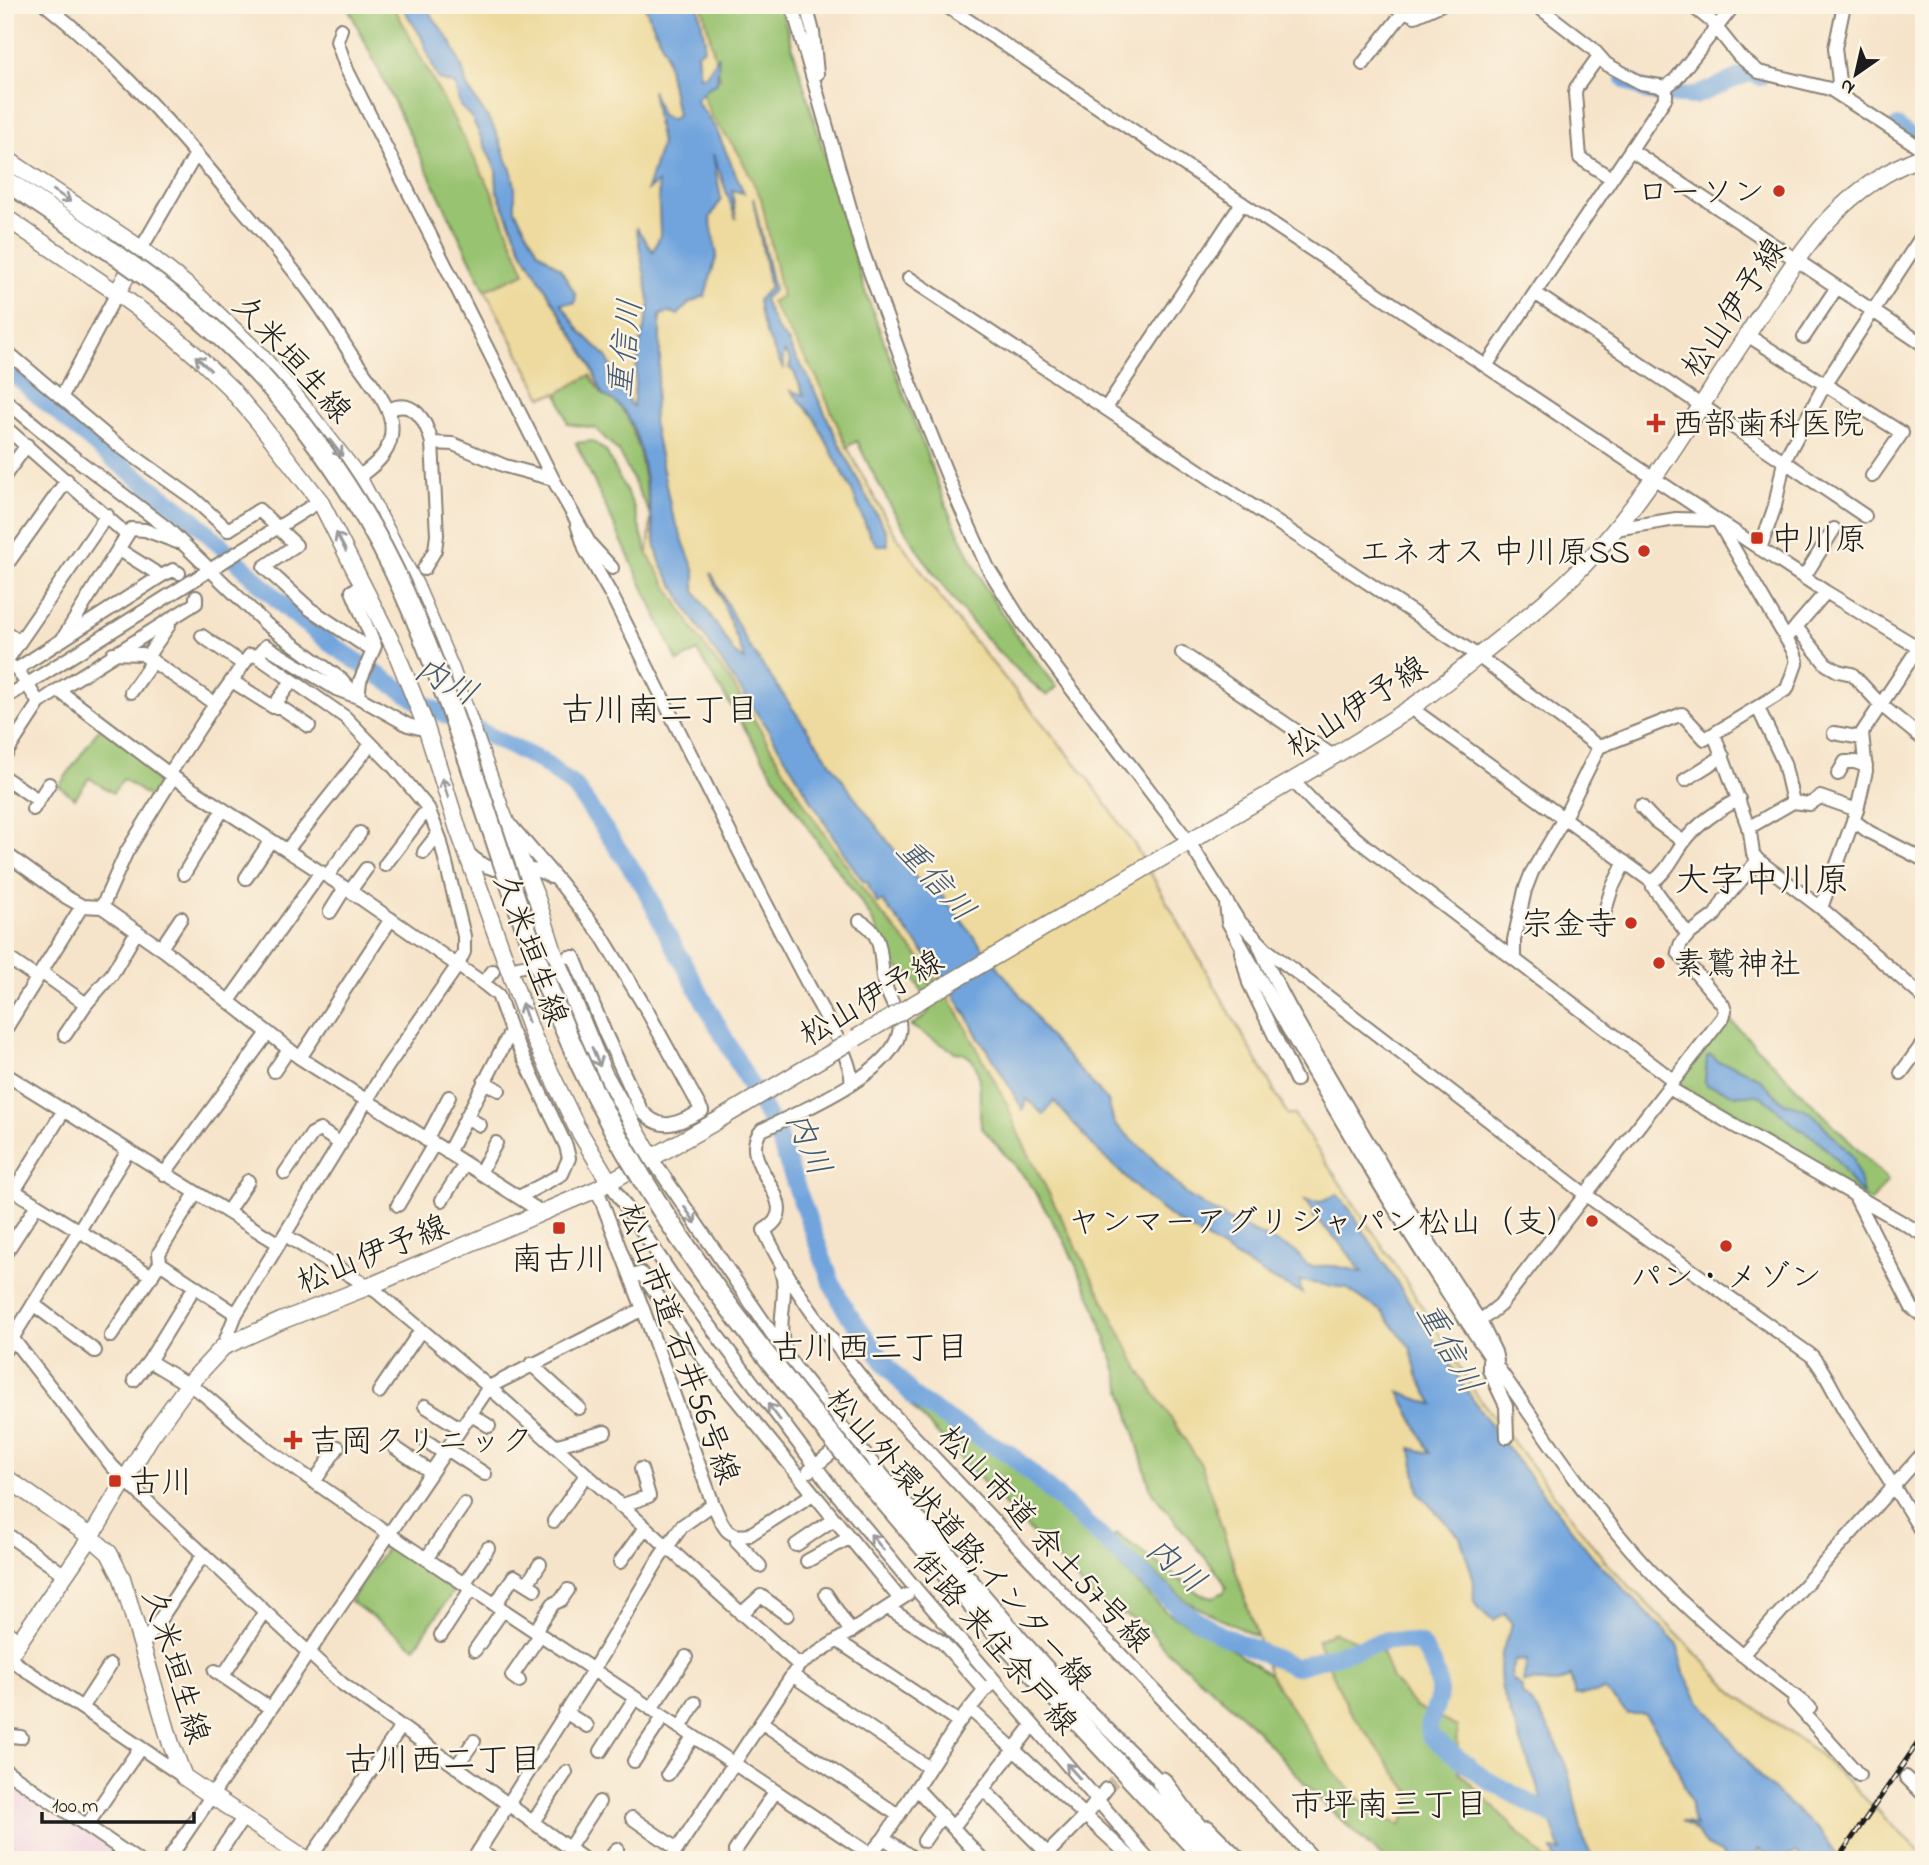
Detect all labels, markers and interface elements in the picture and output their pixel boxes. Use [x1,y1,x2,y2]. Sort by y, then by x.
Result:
north arrow [1820,38,1890,108]
text: N [1835,71,1861,101]
place label: ローソン [1637,171,1765,218]
marker: ローソン [1771,183,1787,199]
one-way arrow [52,189,71,203]
street label: 松山伊予線 [1672,229,1800,388]
street label: 久米垣生線 [219,285,361,436]
water label: 重信川 [597,296,657,401]
one-way arrow [195,354,212,371]
place label: 西部歯科医院 [1672,403,1864,450]
marker: 西部歯科医院 [1646,413,1666,433]
one-way arrow [328,438,343,456]
place label: 中川原 [1771,518,1867,565]
marker: 中川原 [1749,530,1765,546]
place label: エネオス 中川原SS [1359,531,1630,578]
one-way arrow [334,532,348,553]
marker: エネオス 中川原SS [1636,543,1652,559]
street label: 松山伊予線 [1278,646,1438,772]
water label: 内川 [405,647,486,720]
district label: 古川南三丁目 [561,688,759,736]
one-way arrow [438,777,450,799]
water label: 重信川 [883,829,985,935]
district label: 大字中川原 [1674,857,1850,908]
street label: 久米垣生線 [479,867,578,1033]
place label: 宗金寺 [1521,903,1617,950]
marker: 宗金寺 [1623,915,1639,931]
street label: 松山伊予線 [792,940,954,1060]
place label: 素鷲神社 [1673,943,1801,990]
marker: 素鷲神社 [1651,955,1667,971]
one-way arrow [518,1002,530,1024]
one-way arrow [590,1045,603,1067]
water label: 内川 [771,1105,841,1184]
street label: 松山市道 石井56号線 [604,1197,749,1491]
place label: ヤンマーアグリジャパン松山（支） [1068,1201,1578,1248]
street label: 松山伊予線 [290,1204,456,1308]
one-way arrow [682,1205,697,1224]
marker: ヤンマーアグリジャパン松山（支） [1584,1213,1600,1229]
marker: 南古川 [551,1220,567,1236]
place label: 南古川 [511,1238,607,1285]
marker: パン・メゾン [1718,1238,1734,1254]
place label: パン・メゾン [1630,1256,1822,1303]
water label: 重信川 [1403,1294,1492,1404]
district label: 古川西三丁目 [771,1326,969,1374]
street label: 松山外環状道路;インター線 [813,1379,1102,1702]
one-way arrow [767,1403,782,1422]
street label: 松山市道 余土57号線 [924,1416,1160,1664]
place label: 吉岡クリニック [309,1420,533,1467]
marker: 吉岡クリニック [283,1430,303,1450]
place label: 古川 [129,1461,193,1508]
marker: 古川 [107,1473,123,1489]
water label: 内川 [1134,1527,1215,1607]
one-way arrow [869,1534,885,1552]
street label: 街路 来住余戸線 [900,1541,1087,1747]
street label: 久米垣生線 [128,1584,220,1750]
district label: 古川西二丁目 [344,1738,542,1786]
one-way arrow [1065,1762,1081,1780]
scale bar [42,1781,194,1825]
district label: 市坪南三丁目 [1290,1783,1488,1831]
text: 100 m [52,1792,98,1822]

